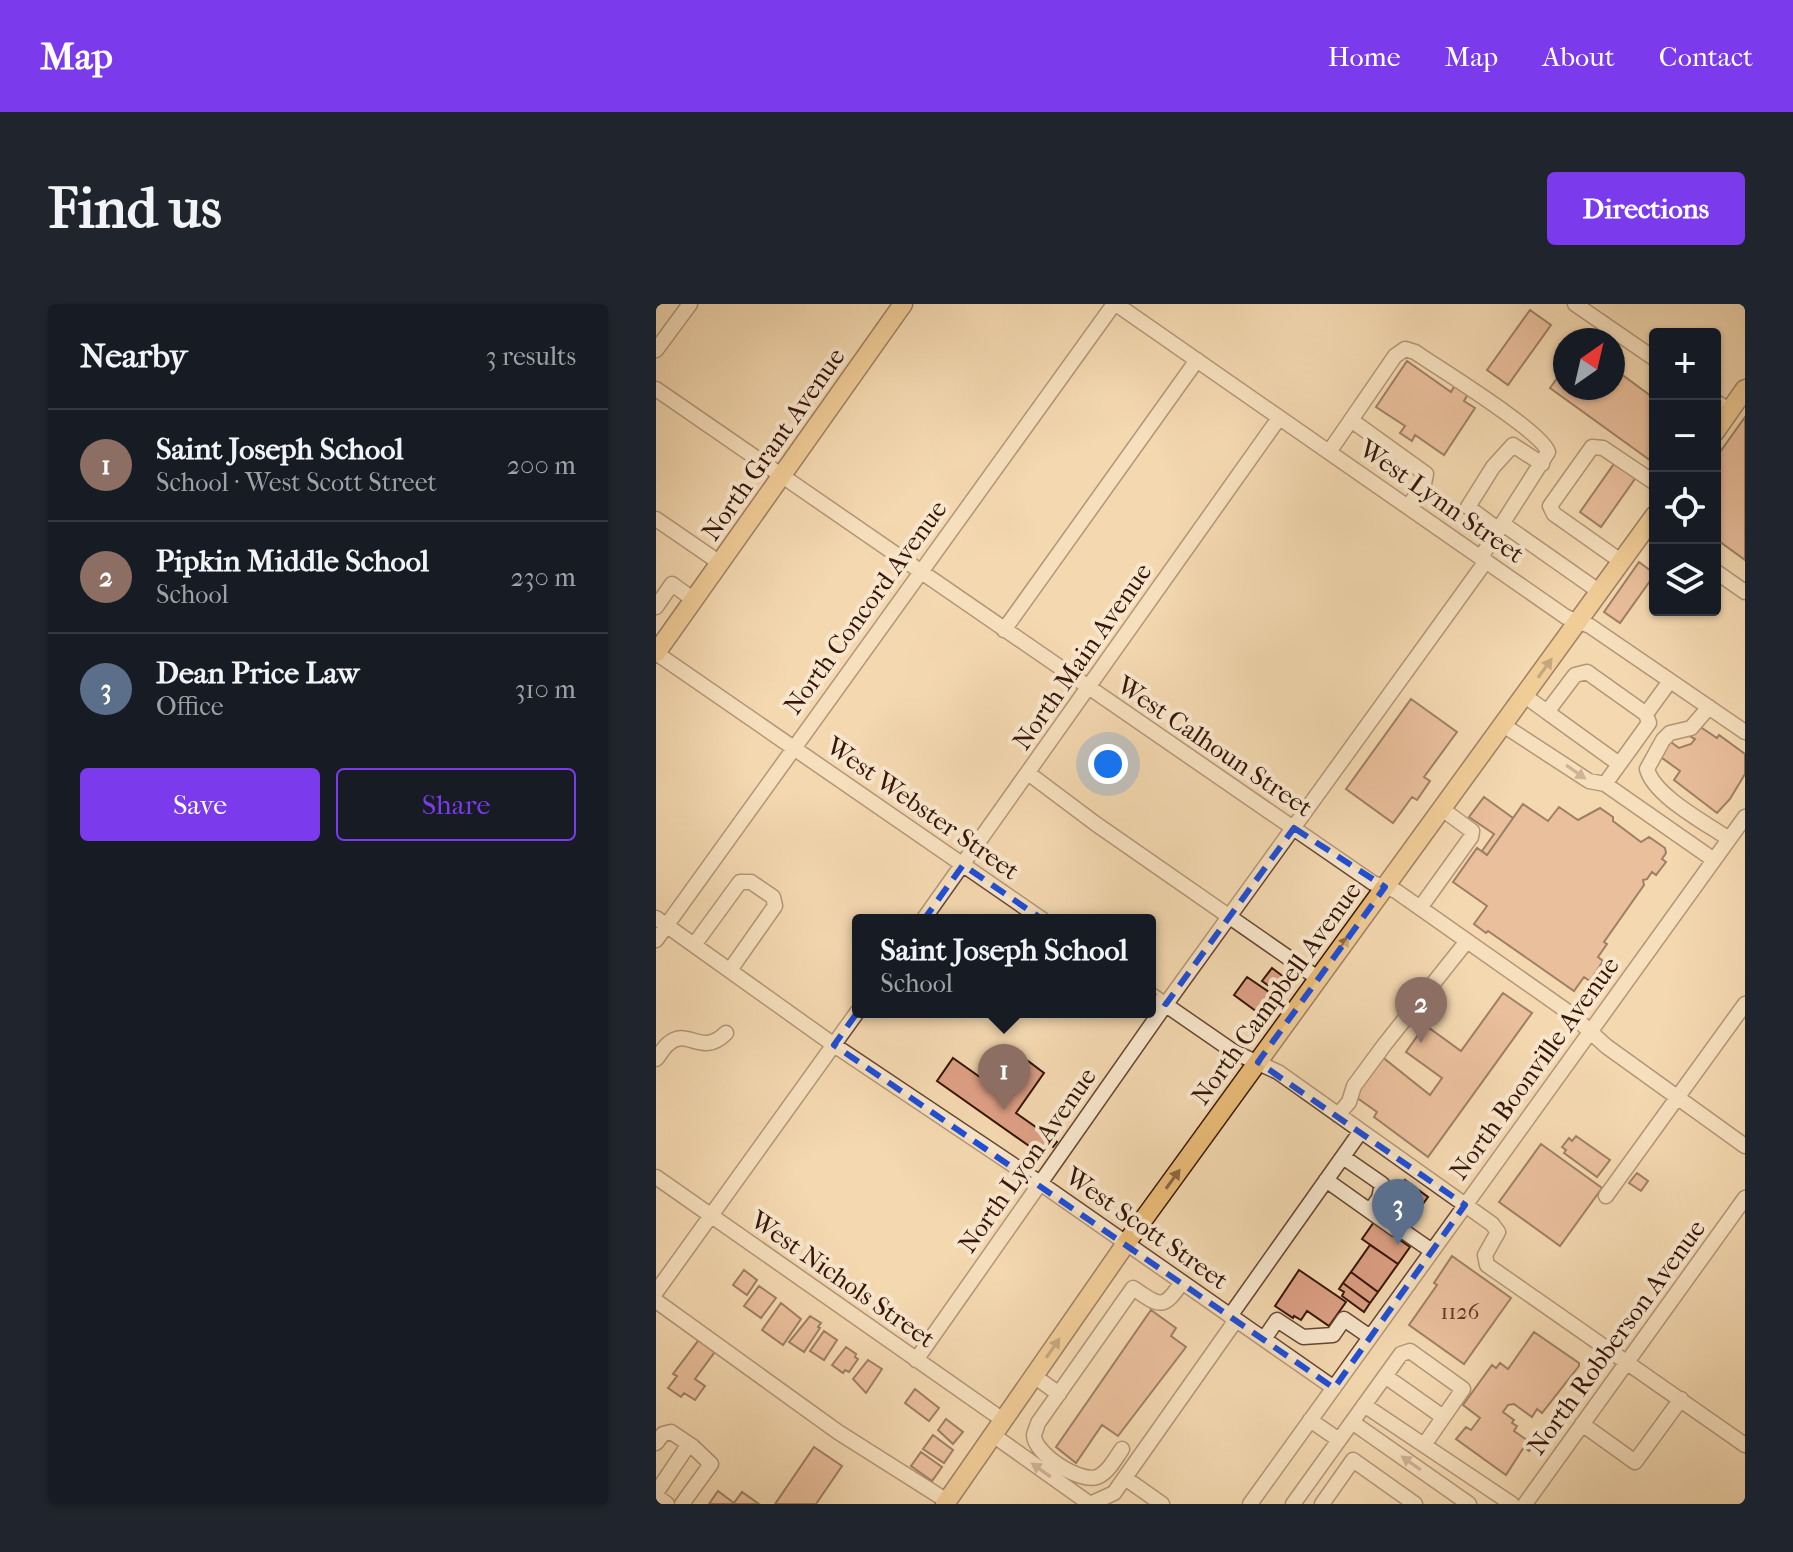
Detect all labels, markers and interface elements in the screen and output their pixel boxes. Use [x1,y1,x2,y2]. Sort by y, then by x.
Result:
text: Map [40,34,113,79]
text: Home [1328,40,1401,73]
text: Map [1445,40,1498,73]
text: About [1542,40,1615,73]
text: Contact [1659,40,1753,73]
button: Directions [1547,172,1745,245]
text: Find us [48,176,222,241]
north arrow [1553,328,1625,400]
map controls [1649,328,1721,616]
button: + [1649,328,1721,400]
text: Nearby [80,336,187,376]
text: 3 results [486,341,576,372]
street label: North Grant Avenue [695,342,852,547]
button: − [1649,400,1721,472]
text: Saint Joseph School [156,432,403,467]
street label: West Lynn Street [1352,432,1531,570]
text: 1 [101,450,111,481]
text: 200 m [507,450,576,481]
text: School · West Scott Street [156,467,437,498]
button: locate [1649,472,1721,544]
street label: North Concord Avenue [777,494,954,720]
text: Pipkin Middle School [156,544,429,579]
button: layers [1649,544,1721,616]
street label: North Main Avenue [1006,557,1159,756]
text: 2 [99,562,113,593]
text: 230 m [510,562,576,593]
text: School [156,579,229,610]
text: Dean Price Law [156,656,359,691]
one-way arrow [1536,658,1552,679]
street label: West Calhoun Street [1110,669,1319,824]
text: 3 [101,674,111,705]
text: 310 m [515,674,576,705]
text: Office [156,691,224,722]
street label: West Webster Street [819,730,1026,887]
your location [1088,744,1128,784]
one-way arrow [1566,764,1587,780]
button: Save [80,768,320,841]
button: Share [336,768,576,841]
street label: North Campbell Avenue [1185,876,1368,1111]
popup [852,914,1156,1018]
text: Saint Joseph School [880,933,1128,968]
one-way arrow [1334,936,1350,957]
street label: North Boonville Avenue [1443,951,1626,1186]
text: School [880,968,953,999]
pin: 2 [1395,977,1447,1043]
pin: 1 [978,1044,1030,1110]
street label: North Lyon Avenue [952,1062,1103,1259]
street label: West Scott Street [1058,1160,1235,1297]
one-way arrow [1164,1169,1180,1189]
pin: 3 [1372,1179,1424,1245]
street label: West Nichols Street [744,1204,941,1355]
street label: North Robberson Avenue [1521,1214,1712,1461]
house number: 1126 [1441,1299,1480,1325]
one-way arrow [1045,1338,1060,1359]
one-way arrow [1400,1456,1421,1471]
one-way arrow [1031,1463,1052,1478]

